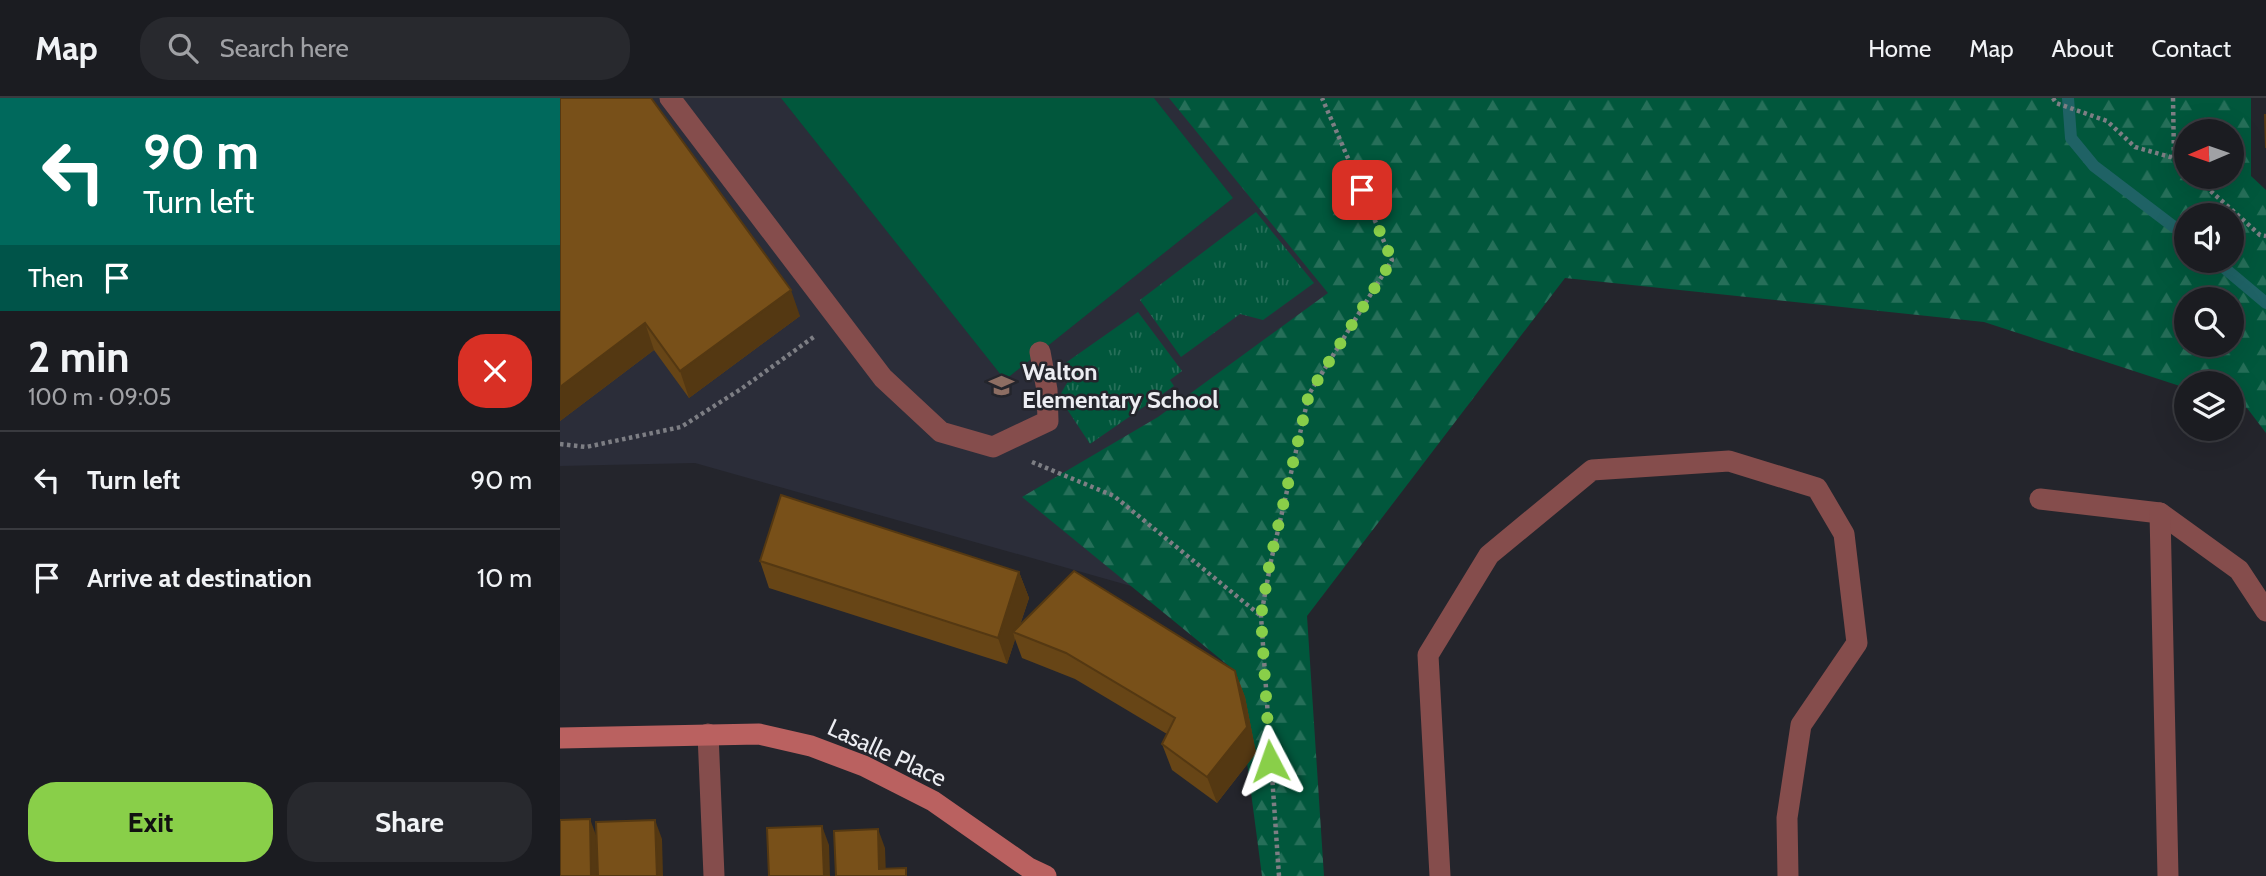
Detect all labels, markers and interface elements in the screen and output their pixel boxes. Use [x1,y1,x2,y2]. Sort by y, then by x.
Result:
search box [140,17,630,80]
text: Map [35,28,98,68]
icon: search [164,29,202,67]
text: Search here [220,32,349,64]
text: Home [1868,34,1931,63]
text: Map [1969,34,2014,63]
text: About [2052,34,2114,63]
text: Contact [2152,34,2231,63]
north arrow [2174,119,2244,189]
map controls [2174,119,2244,441]
text: 90 m [143,122,259,181]
icon: left [28,126,119,217]
pin [1332,160,1392,220]
icon: arrive [1343,171,1381,209]
text: Turn left [143,182,254,221]
button: sound [2174,203,2244,273]
icon: arrive [98,259,136,297]
text: Then [28,262,84,294]
button: search [2174,287,2244,357]
text: 2 min [28,331,129,383]
button: close [458,334,532,408]
place label: Walton Elementary School [1022,357,1219,414]
button: layers [2174,371,2244,441]
school or university icon: Walton Elementary School [988,372,1016,400]
text: 100 m · 09:05 [28,383,171,411]
icon: left [28,461,66,499]
text: Turn left [87,464,180,496]
text: 90 m [470,464,532,496]
icon: arrive [28,559,66,597]
text: Arrive at destination [87,562,312,594]
text: 10 m [477,562,532,594]
street label: Lasalle Place [823,712,951,793]
position arrow [1233,724,1307,798]
button: Exit [28,782,273,862]
button: Share [287,782,532,862]

